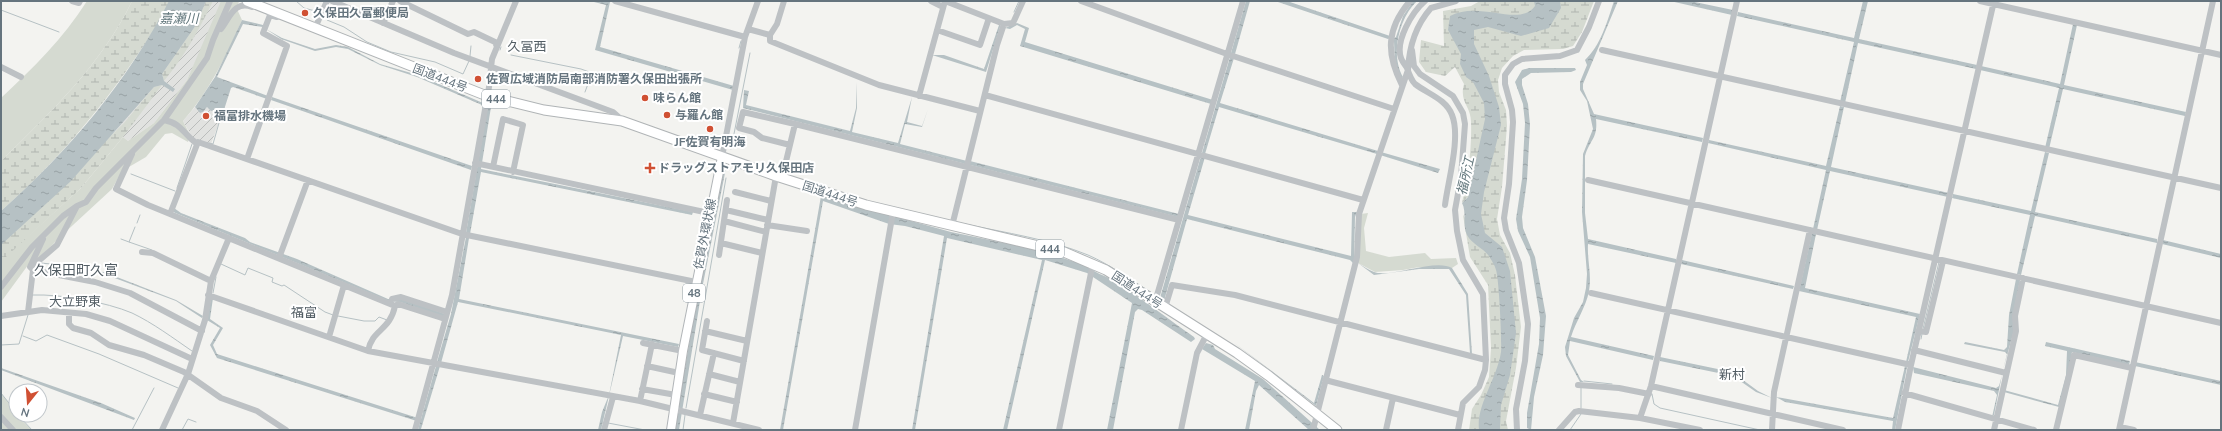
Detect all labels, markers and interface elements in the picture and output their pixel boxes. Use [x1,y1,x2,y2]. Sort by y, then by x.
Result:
place label: 久保田久富郵便局 [313,5,409,21]
marker: 久保田久富郵便局 [300,8,310,18]
water label: 嘉瀬川 [159,10,200,28]
district label: 久冨西 [507,38,547,56]
street label: 国道444号 [410,60,470,96]
place label: 佐賀広域消防局南部消防署久保田出張所 [486,71,702,87]
marker: 佐賀広域消防局南部消防署久保田出張所 [473,74,483,84]
road number: 444 [482,90,510,108]
place label: 味らん館 [653,90,701,106]
marker: 味らん館 [640,93,650,103]
place label: 与羅ん館 [675,107,723,123]
place label: 福富排水機場 [214,108,286,124]
marker: 与羅ん館 [662,110,672,120]
marker: 福富排水機場 [201,111,211,121]
marker: JF佐賀有明海 [705,124,715,134]
place label: JF佐賀有明海 [673,134,746,150]
water label: 福所江 [1453,153,1480,197]
place label: ドラッグストアモリ久保田店 [658,160,814,176]
marker: ドラッグストアモリ久保田店 [645,163,655,173]
street label: 国道444号 [800,177,860,211]
street label: 佐賀外環状線 [690,197,720,271]
road number: 444 [1036,240,1064,258]
district label: 久保田町久富 [34,261,118,280]
street label: 国道444号 [1108,268,1166,312]
road number: 48 [683,284,705,302]
district label: 大立野東 [49,293,101,311]
district label: 福富 [291,304,317,322]
district label: 新村 [1719,366,1745,384]
north arrow [8,383,48,423]
text: N [19,404,31,420]

